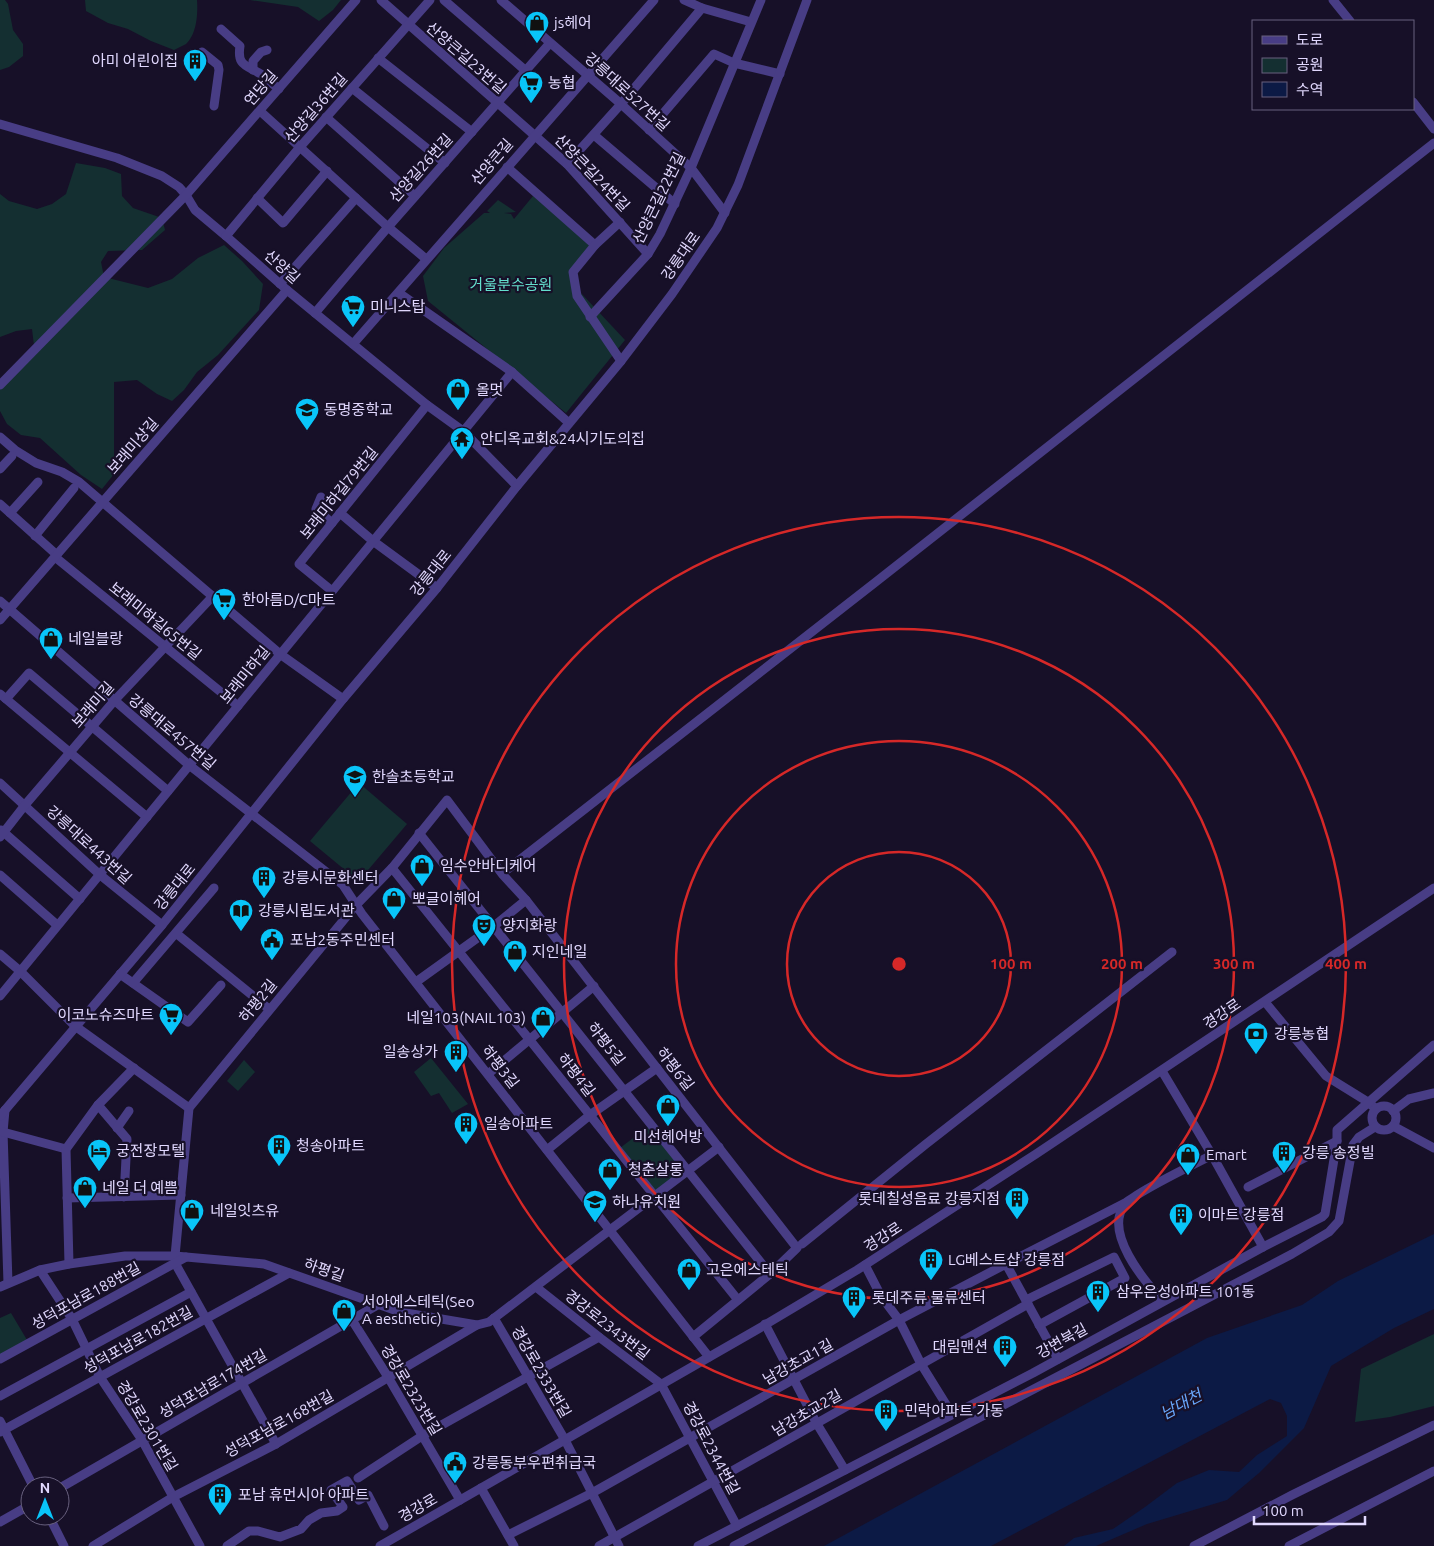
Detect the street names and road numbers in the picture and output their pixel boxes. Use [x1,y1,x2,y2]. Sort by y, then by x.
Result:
street label: 산양큰길23번길 [423,18,510,97]
street label: 강릉대로527번길 [581,49,673,134]
street label: 연당길 [241,66,281,109]
street label: 산양길36번길 [281,70,350,146]
street label: 산양길26번길 [386,130,456,205]
street label: 산양큰길24번길 [552,131,633,214]
street label: 산양큰길 [467,135,516,188]
street label: 산양큰길22번길 [629,149,688,246]
street label: 강릉대로 [658,228,703,283]
street label: 산양길 [261,246,303,287]
street label: 보래미상길 [104,414,162,477]
street label: 보래미하길79번길 [296,443,381,542]
street label: 강릉대로 [407,546,455,599]
street label: 보래미하길65번길 [106,578,205,663]
street label: 보래미하길 [216,643,273,707]
street label: 보래미길 [68,678,117,731]
street label: 강릉대로457번길 [125,690,219,773]
street label: 강릉대로443번길 [43,802,135,887]
street label: 강릉대로 [151,860,199,913]
street label: 하평2길 [235,976,280,1025]
street label: 경강로 [1200,995,1244,1032]
street label: 하평5길 [584,1019,628,1069]
street label: 하평3길 [478,1042,522,1092]
street label: 하평6길 [653,1044,697,1094]
street label: 하평4길 [554,1050,598,1100]
street label: 경강로 [861,1218,905,1255]
street label: 하평길 [302,1255,347,1284]
street label: 성덕포남로188번길 [28,1259,143,1333]
street label: 경강로2343번길 [562,1286,653,1363]
street label: 성덕포남로182번길 [80,1303,195,1377]
street label: 강변북길 [1033,1320,1090,1361]
street label: 경강로2333번길 [508,1323,575,1421]
street label: 남강초교1길 [760,1335,836,1388]
street label: 경강로2323번길 [378,1341,445,1438]
street label: 성덕포남로174번길 [156,1346,270,1421]
street label: 경강로2301번길 [114,1377,181,1474]
street label: 남강초교2길 [769,1386,845,1439]
street label: 성덕포남로168번길 [221,1387,336,1461]
street label: 경강로2344번길 [680,1398,743,1497]
street label: 경강로 [396,1490,440,1525]

